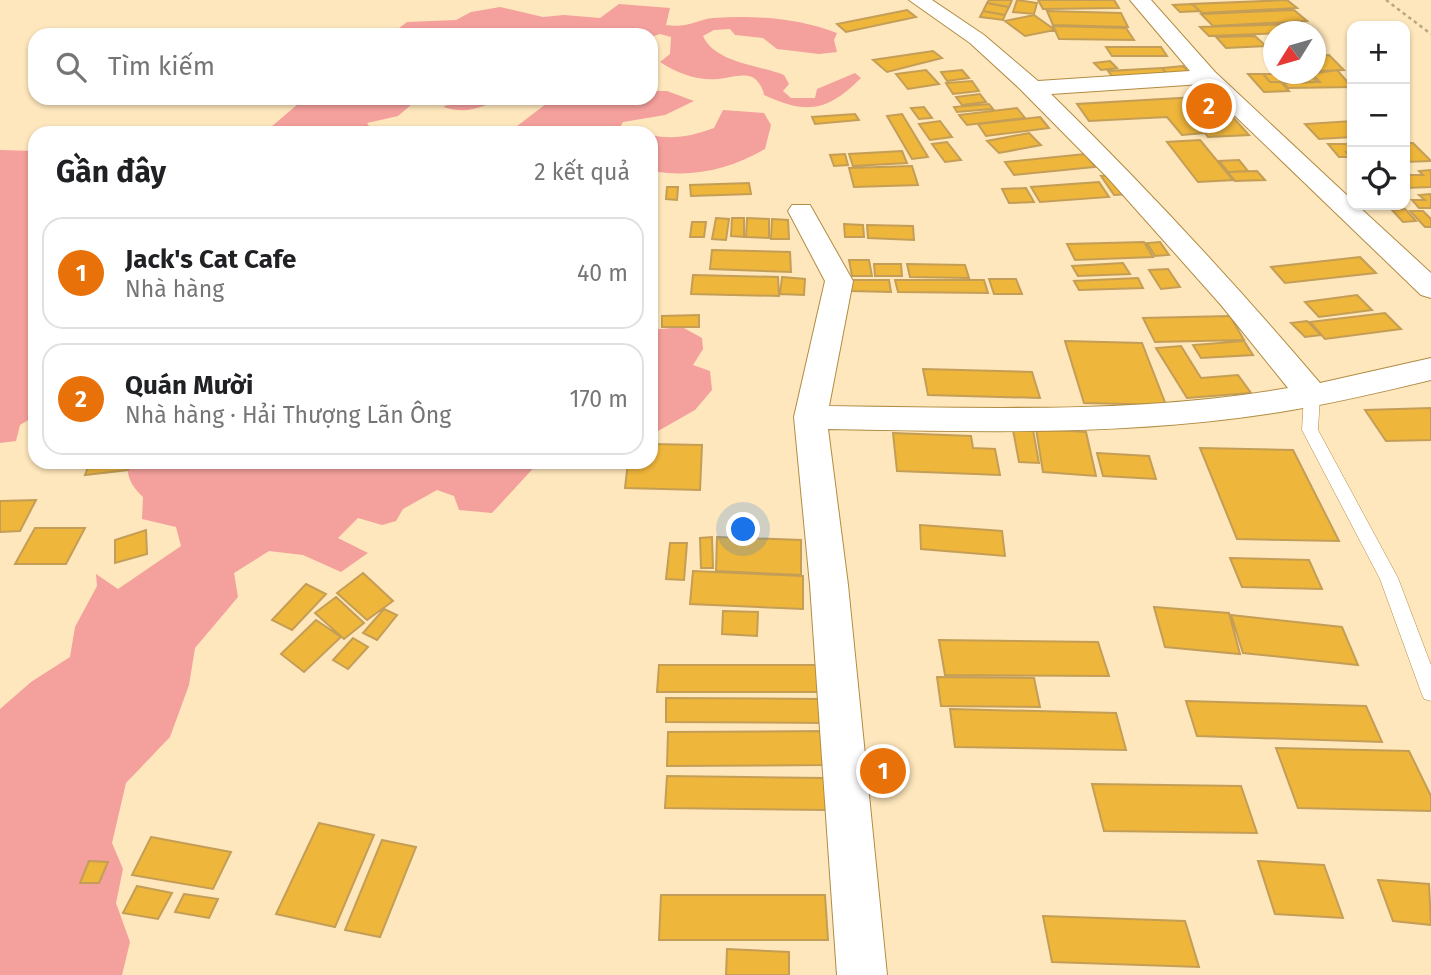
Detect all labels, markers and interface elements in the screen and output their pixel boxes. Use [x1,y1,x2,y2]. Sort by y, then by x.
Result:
north arrow [1263,21,1326,84]
map controls [1347,21,1410,210]
button: + [1347,21,1410,84]
search box [28,28,658,105]
icon: search [52,48,90,86]
text: Tìm kiếm [108,51,215,82]
pin: 2 [1186,80,1232,132]
button: − [1347,84,1410,147]
button: locate [1347,147,1410,210]
text: Gần đây [56,154,166,190]
text: 2 kết quả [534,158,630,186]
text: Jack's Cat Cafe [125,244,296,275]
text: 1 [76,259,86,287]
text: 40 m [577,259,628,287]
text: Nhà hàng [125,275,224,303]
text: Quán Mười [125,370,253,401]
text: 2 [75,385,87,413]
text: 170 m [569,385,628,413]
text: Nhà hàng · Hải Thượng Lãn Ông [125,401,451,429]
your location [726,512,760,546]
pin: 1 [860,745,906,797]

